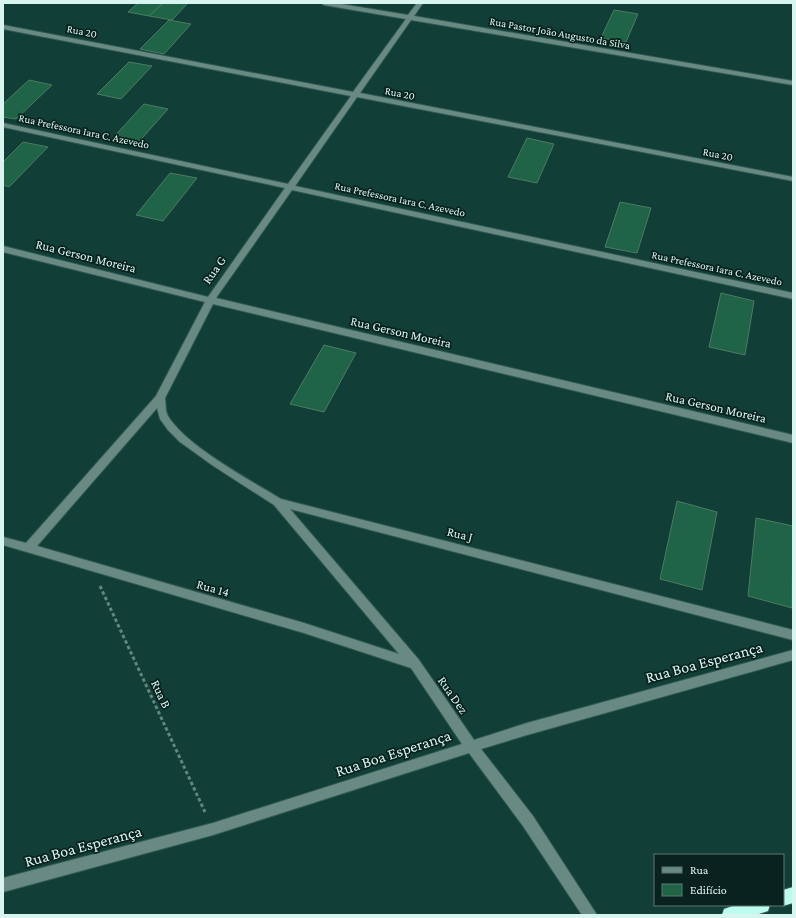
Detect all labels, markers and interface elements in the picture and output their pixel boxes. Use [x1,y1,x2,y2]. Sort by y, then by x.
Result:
street label: Rua Pastor João Augusto da Silva [489,15,631,52]
street label: Rua 20 [66,22,98,40]
street label: Rua 20 [384,84,416,102]
street label: Rua Prefessora Iara C. Azevedo [18,111,151,151]
street label: Rua 20 [702,145,734,163]
street label: Rua Prefessora Iara C. Azevedo [334,179,467,219]
street label: Rua Gerson Moreira [34,236,138,276]
street label: Rua Prefessora Iara C. Azevedo [651,248,784,288]
street label: Rua G [199,253,229,287]
street label: Rua Gerson Moreira [349,313,453,351]
street label: Rua Gerson Moreira [664,388,768,426]
street label: Rua J [445,524,475,544]
street label: Rua 14 [195,576,231,600]
street label: Rua Boa Esperança [644,638,765,687]
street label: Rua Dez [435,673,472,717]
street label: Rua B [148,677,174,711]
street label: Rua Boa Esperança [333,726,454,781]
street label: Rua Boa Esperança [23,822,144,871]
legend [654,854,784,906]
text: Rua [690,863,709,877]
text: Edifício [690,883,727,897]

